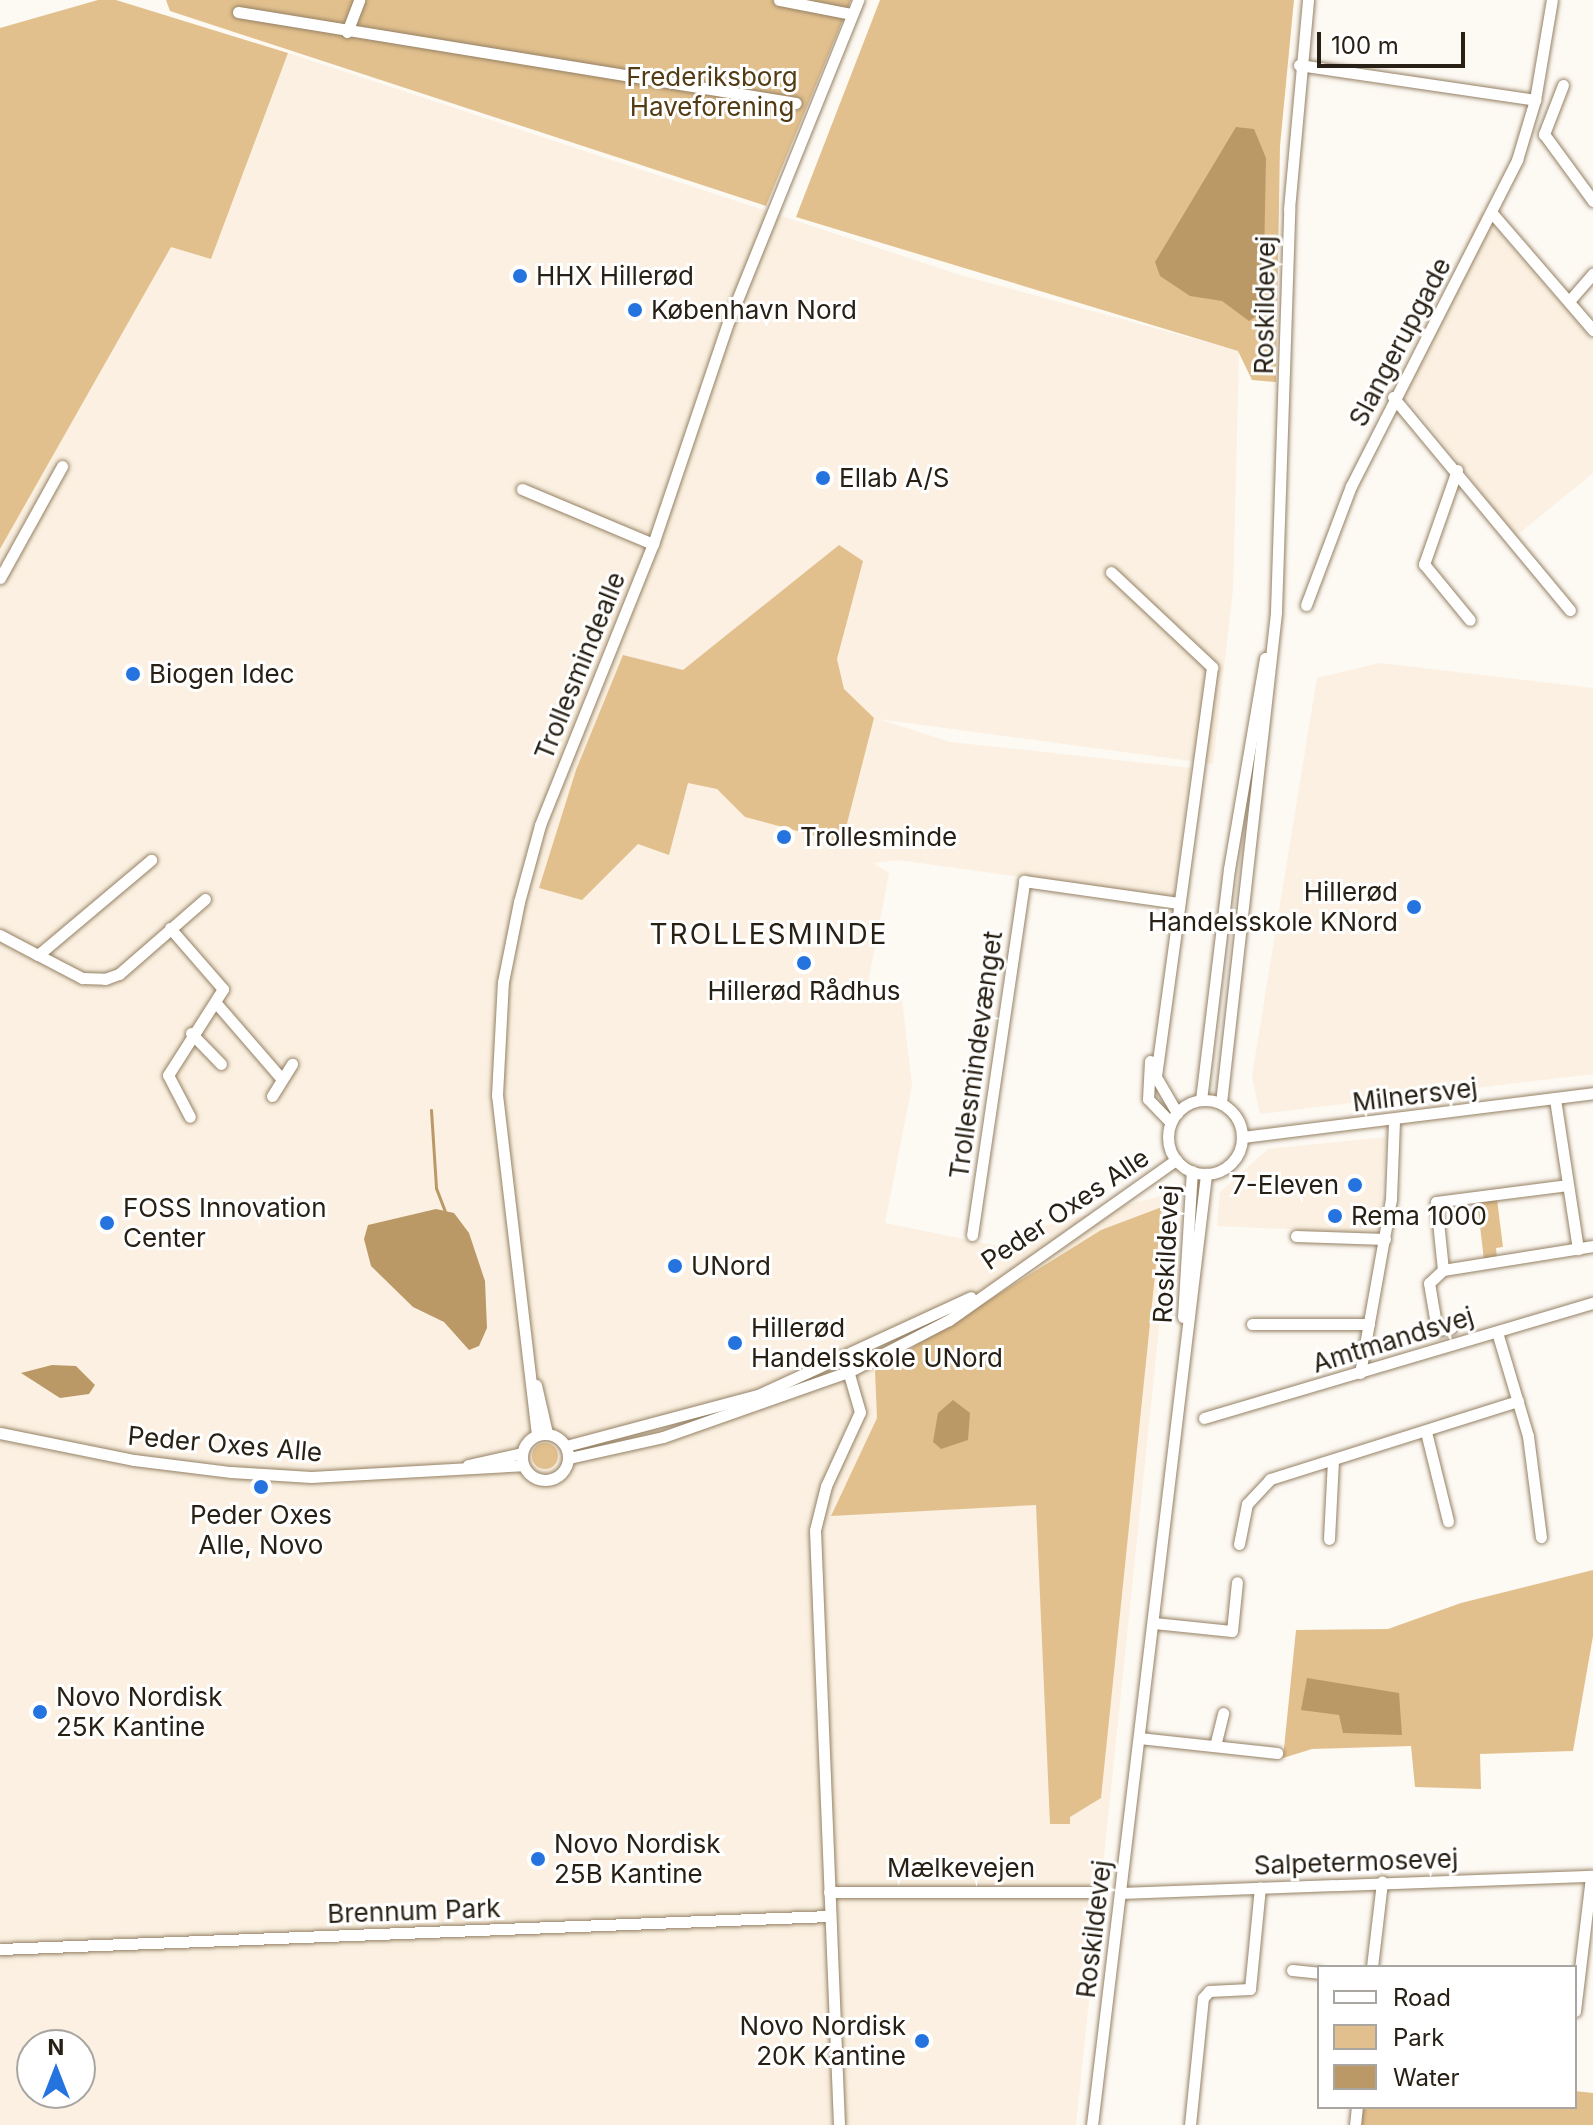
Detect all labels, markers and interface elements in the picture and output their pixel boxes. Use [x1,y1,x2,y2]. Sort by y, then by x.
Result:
scale bar [1321,16,1469,66]
text: 100 m [1331,31,1399,60]
park label: Frederiksborg Haveforening [626,61,798,122]
street label: Roskildevej [1248,235,1282,375]
street label: Slangerupgade [1342,252,1458,432]
place label: HHX Hillerød [536,260,694,292]
marker: HHX Hillerød [511,267,529,285]
place label: København Nord [651,294,857,326]
marker: København Nord [626,301,644,319]
place label: Ellab A/S [839,462,950,494]
marker: Ellab A/S [814,469,832,487]
street label: Trollesmindealle [528,568,632,764]
place label: Biogen Idec [149,658,295,690]
marker: Biogen Idec [124,665,142,683]
place label: Trollesminde [800,821,957,853]
marker: Trollesminde [775,828,793,846]
place label: Hillerød Handelsskole KNord [1148,876,1398,938]
marker: Hillerød Handelsskole KNord [1405,898,1423,916]
district label: TROLLESMINDE [650,917,888,951]
street label: Trollesmindevænget [943,929,1009,1181]
marker: Hillerød Rådhus [795,954,813,972]
place label: Hillerød Rådhus [707,975,901,1007]
street label: Milnersvej [1351,1072,1479,1118]
street label: Peder Oxes Alle [975,1141,1155,1277]
place label: 7-Eleven [1231,1169,1339,1201]
marker: 7-Eleven [1346,1176,1364,1194]
street label: Roskildevej [1147,1184,1185,1324]
place label: FOSS Innovation Center [123,1192,327,1254]
place label: Rema 1000 [1351,1200,1487,1232]
marker: Rema 1000 [1326,1207,1344,1225]
marker: FOSS Innovation Center [98,1214,116,1232]
place label: UNord [691,1250,771,1282]
marker: UNord [666,1257,684,1275]
street label: Amtmandsvej [1309,1301,1477,1379]
place label: Hillerød Handelsskole UNord [751,1312,1003,1374]
marker: Hillerød Handelsskole UNord [726,1334,744,1352]
street label: Peder Oxes Alle [126,1420,324,1468]
marker: Peder Oxes Alle, Novo [252,1478,270,1496]
place label: Peder Oxes Alle, Novo [190,1499,332,1560]
place label: Novo Nordisk 25K Kantine [56,1681,222,1742]
marker: Novo Nordisk 25K Kantine [31,1703,49,1721]
place label: Novo Nordisk 25B Kantine [554,1828,720,1890]
street label: Salpetermosevej [1253,1843,1459,1881]
marker: Novo Nordisk 25B Kantine [529,1850,547,1868]
street label: Mælkevejen [887,1852,1035,1884]
street label: Roskildevej [1070,1858,1118,2000]
street label: Brennum Park [327,1892,501,1930]
legend [1317,1965,1577,2109]
text: Road [1393,1983,1451,2012]
place label: Novo Nordisk 20K Kantine [740,2010,906,2072]
text: Park [1393,2023,1444,2052]
north arrow [16,2029,96,2109]
marker: Novo Nordisk 20K Kantine [913,2032,931,2050]
text: N [48,2034,64,2060]
text: Water [1393,2063,1460,2092]

